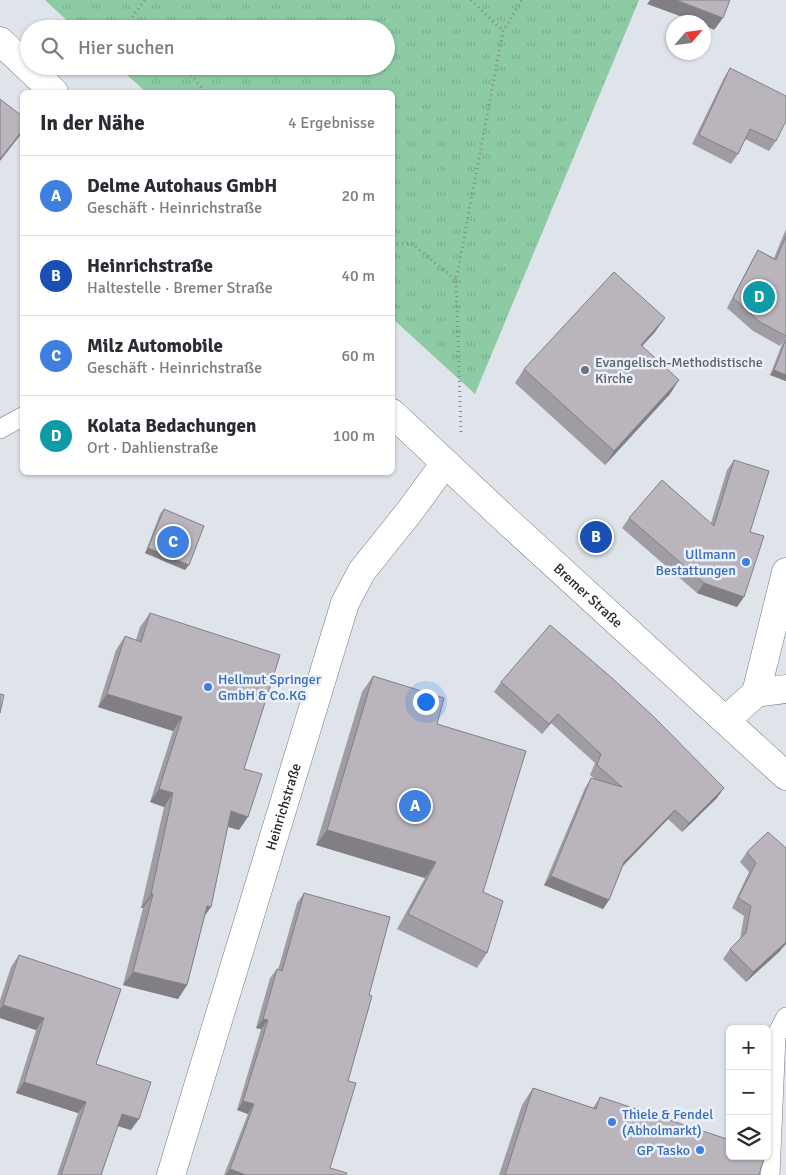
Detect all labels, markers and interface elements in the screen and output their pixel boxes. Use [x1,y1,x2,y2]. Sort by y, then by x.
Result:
north arrow [666,15,711,60]
search box [20,20,395,75]
icon: search [38,34,66,62]
text: Hier suchen [78,36,174,60]
text: In der Nähe [40,110,145,136]
text: 4 Ergebnisse [288,113,375,133]
text: Delme Autohaus GmbH [87,174,277,198]
text: A [51,186,61,206]
text: 20 m [341,186,375,206]
text: Geschäft · Heinrichstraße [87,198,262,218]
text: Heinrichstraße [87,254,213,278]
text: B [51,266,61,286]
text: 40 m [341,266,375,286]
text: Haltestelle · Bremer Straße [87,278,273,298]
pin: D [743,278,775,316]
text: Milz Automobile [87,334,223,358]
text: C [51,346,61,366]
text: 60 m [341,346,375,366]
place label: Evangelisch-Methodistische Kirche [595,354,763,387]
text: Geschäft · Heinrichstraße [87,358,262,378]
marker: Evangelisch-Methodistische Kirche [579,364,591,376]
text: Kolata Bedachungen [87,414,256,438]
text: D [51,426,61,446]
text: 100 m [333,426,375,446]
text: Ort · Dahlienstraße [87,438,219,458]
pin: B [580,518,612,556]
pin: C [157,523,189,561]
place label: Ullmann Bestattungen [655,546,736,579]
marker: Ullmann Bestattungen [740,556,752,568]
street label: Bremer Straße [550,560,626,631]
place label: Hellmut Springer GmbH & Co.KG [218,671,322,704]
marker: Hellmut Springer GmbH & Co.KG [202,681,214,693]
your location [413,689,439,715]
street label: Heinrichstraße [262,761,305,853]
pin: A [399,787,431,825]
map controls [726,1025,771,1160]
button: + [726,1025,771,1070]
button: − [726,1070,771,1115]
place label: Thiele & Fendel (Abholmarkt) [622,1106,713,1139]
button: layers [726,1115,771,1160]
marker: Thiele & Fendel (Abholmarkt) [606,1116,618,1128]
place label: GP Tasko [637,1142,690,1159]
marker: GP Tasko [694,1144,706,1156]

